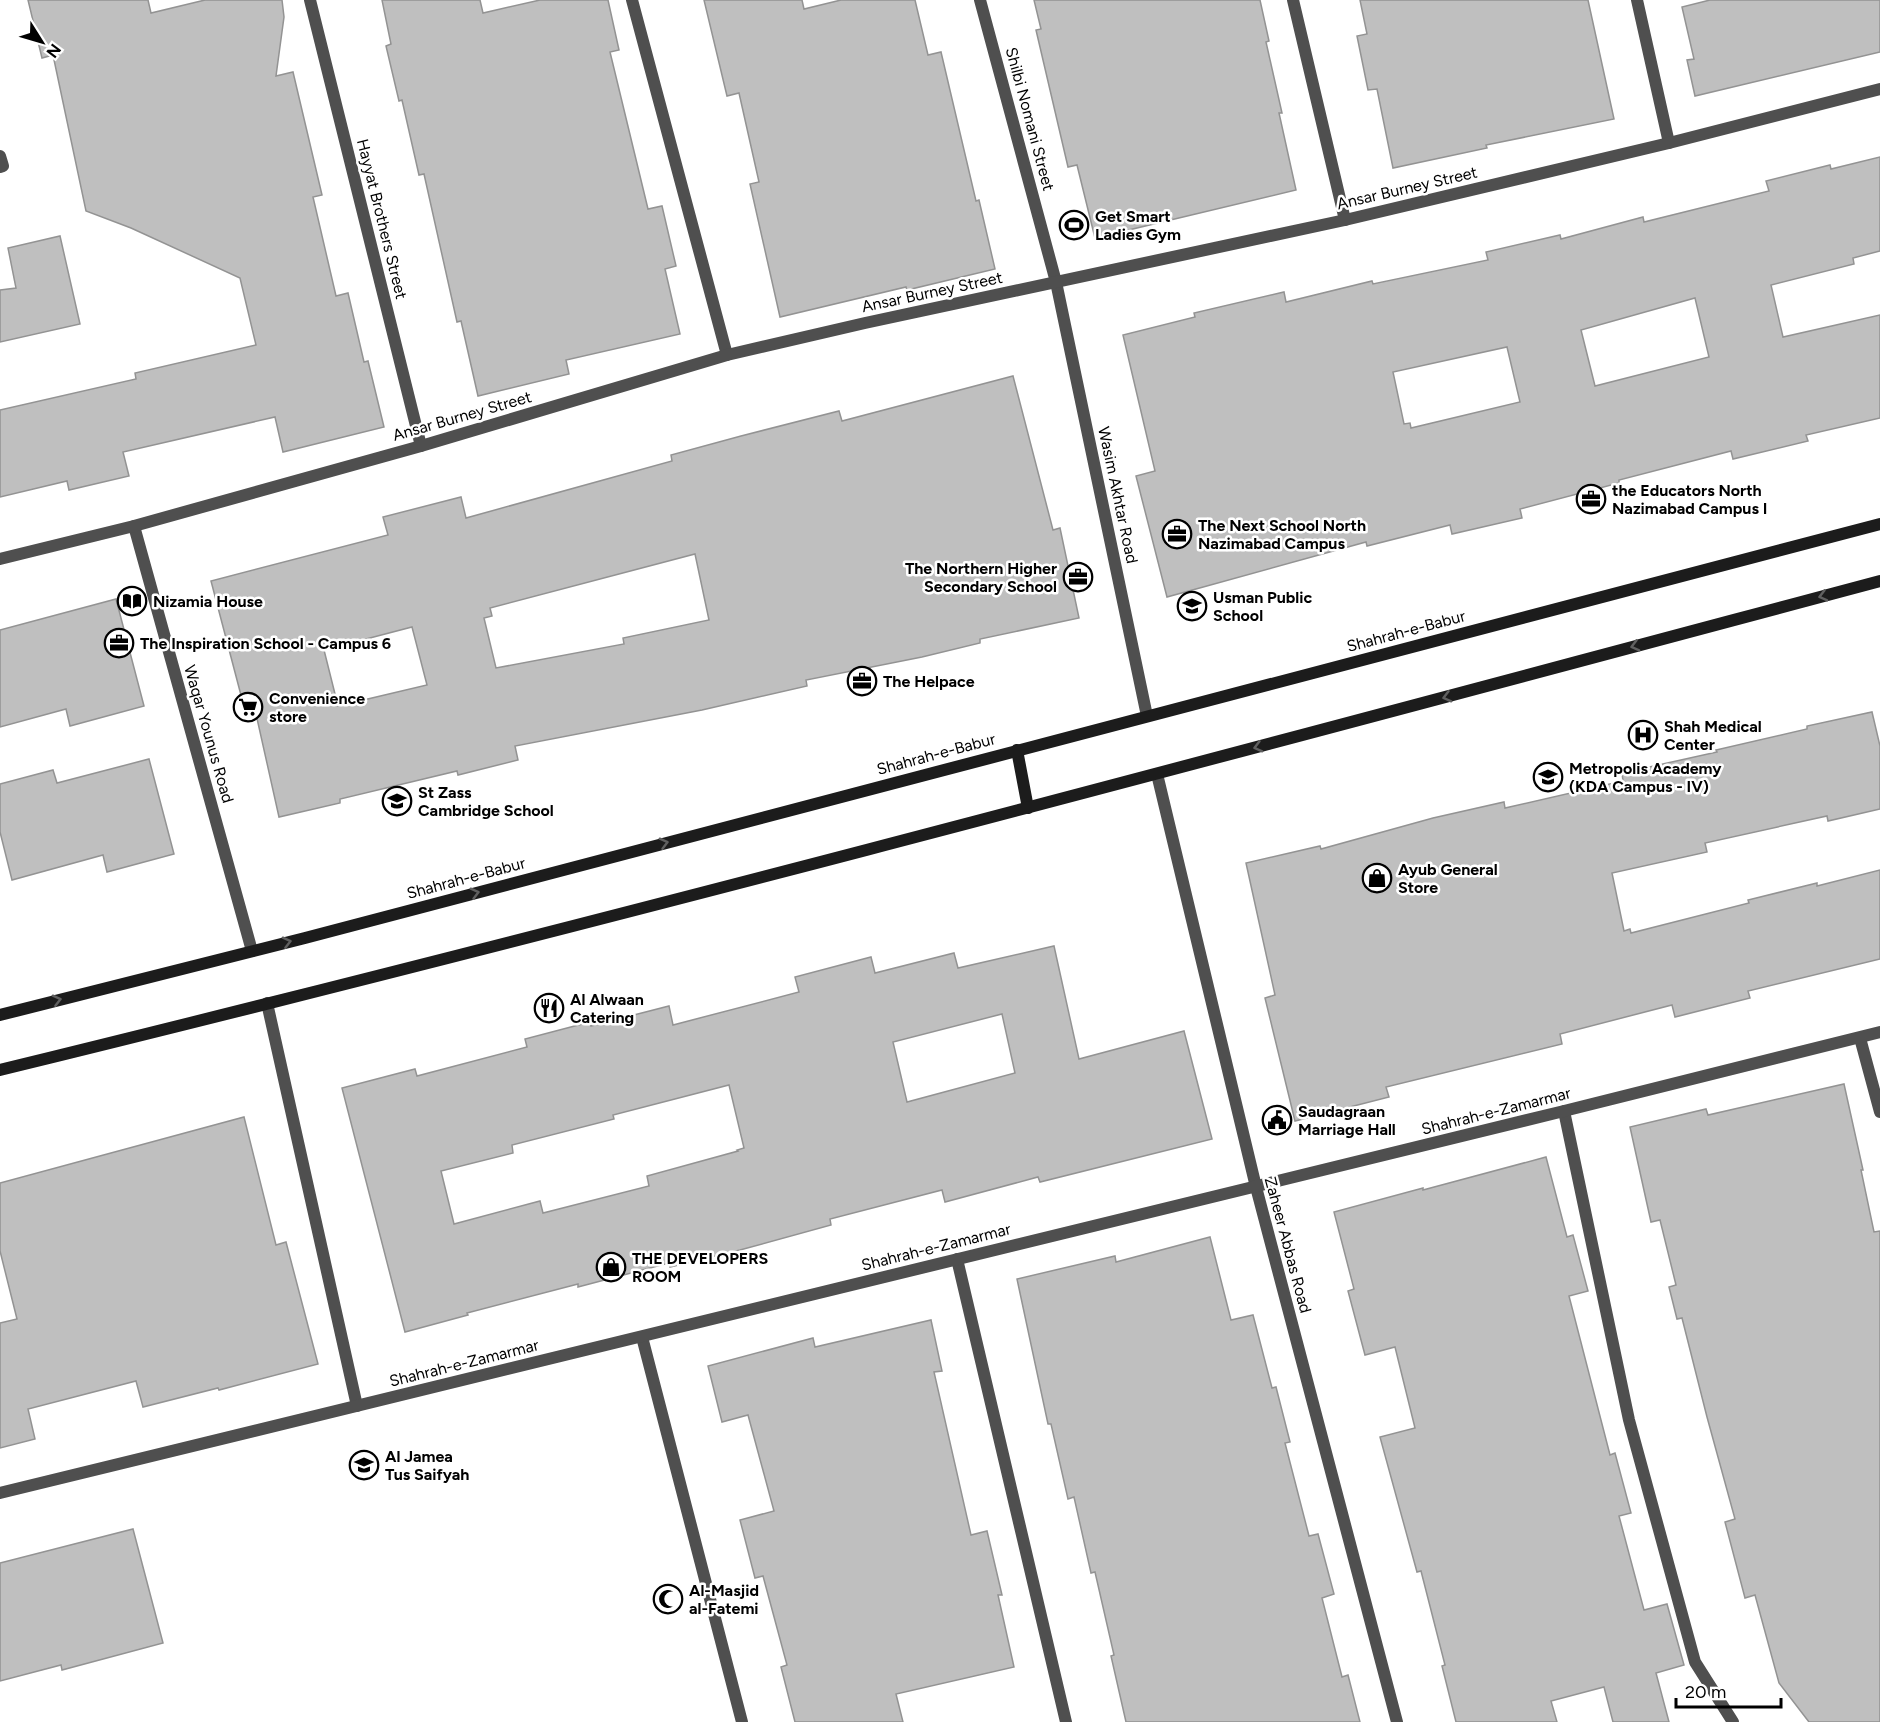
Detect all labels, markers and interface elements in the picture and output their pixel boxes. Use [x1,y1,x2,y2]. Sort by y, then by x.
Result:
north arrow [12,12,72,72]
text: N [42,40,65,61]
street label: Shilbi Nomani Street [1002,45,1058,193]
street label: Hayyat Brothers Street [353,137,411,301]
street label: Ansar Burney Street [1335,163,1479,213]
place label: Get Smart Ladies Gym [1095,207,1181,244]
sports icon: Get Smart Ladies Gym [1058,209,1090,241]
street label: Ansar Burney Street [860,268,1004,316]
street label: Ansar Burney Street [390,387,534,445]
street label: Wasim Akhtar Road [1094,425,1142,565]
place label: the Educators North Nazimabad Campus I [1612,481,1767,518]
office icon: the Educators North Nazimabad Campus I [1575,483,1607,515]
place label: The Next School North Nazimabad Campus [1198,516,1366,553]
office icon: The Next School North Nazimabad Campus [1161,518,1193,550]
place label: The Northern Higher Secondary School [905,559,1057,596]
office icon: The Northern Higher Secondary School [1062,561,1094,593]
library icon: Nizamia House [116,585,148,617]
place label: Usman Public School [1213,588,1312,625]
one-way arrow [1819,589,1829,602]
school or university icon: Usman Public School [1176,590,1208,622]
place label: Nizamia House [153,592,263,611]
street label: Shahrah-e-Babur [1345,606,1468,656]
office icon: The Inspiration School - Campus 6 [103,627,135,659]
place label: The Inspiration School - Campus 6 [140,634,391,653]
one-way arrow [1630,639,1640,652]
street label: Waqar Younus Road [180,663,238,805]
office icon: The Helpace [846,665,878,697]
place label: The Helpace [883,672,975,691]
place label: Convenience store [269,689,365,726]
one-way arrow [1442,689,1452,702]
supermarket icon: Convenience store [232,691,264,723]
place label: Shah Medical Center [1664,717,1762,754]
hospital icon: Shah Medical Center [1627,719,1659,751]
street label: Shahrah-e-Babur [875,729,998,779]
one-way arrow [1253,740,1264,752]
place label: Metropolis Academy (KDA Campus - IV) [1569,759,1722,796]
school or university icon: Metropolis Academy (KDA Campus - IV) [1532,761,1564,793]
place label: St Zass Cambridge School [418,783,554,820]
school or university icon: St Zass Cambridge School [381,785,413,817]
one-way arrow [659,838,669,851]
street label: Shahrah-e-Babur [405,853,528,903]
place label: Ayub General Store [1398,860,1498,897]
shop icon: Ayub General Store [1361,862,1393,894]
one-way arrow [469,888,480,900]
one-way arrow [281,937,291,950]
place label: Al Alwaan Catering [570,990,644,1027]
restaurant icon: Al Alwaan Catering [533,992,565,1024]
one-way arrow [52,995,62,1008]
street label: Shahrah-e-Zamarmar [1419,1083,1573,1139]
place label: Saudagraan Marriage Hall [1298,1102,1396,1139]
public building icon: Saudagraan Marriage Hall [1261,1104,1293,1136]
street label: Zaheer Abbas Road [1261,1175,1315,1315]
street label: Shahrah-e-Zamarmar [859,1219,1013,1275]
place label: THE DEVELOPERS ROOM [632,1249,769,1286]
shop icon: THE DEVELOPERS ROOM [595,1251,627,1283]
street label: Shahrah-e-Zamarmar [387,1335,541,1391]
place label: Al Jamea Tus Saifyah [385,1447,469,1484]
school or university icon: Al Jamea Tus Saifyah [348,1449,380,1481]
place label: Al-Masjid al-Fatemi [689,1581,759,1618]
mosque icon: Al-Masjid al-Fatemi [652,1583,684,1615]
scale bar [1676,1671,1781,1709]
text: 20 m [1685,1681,1726,1703]

